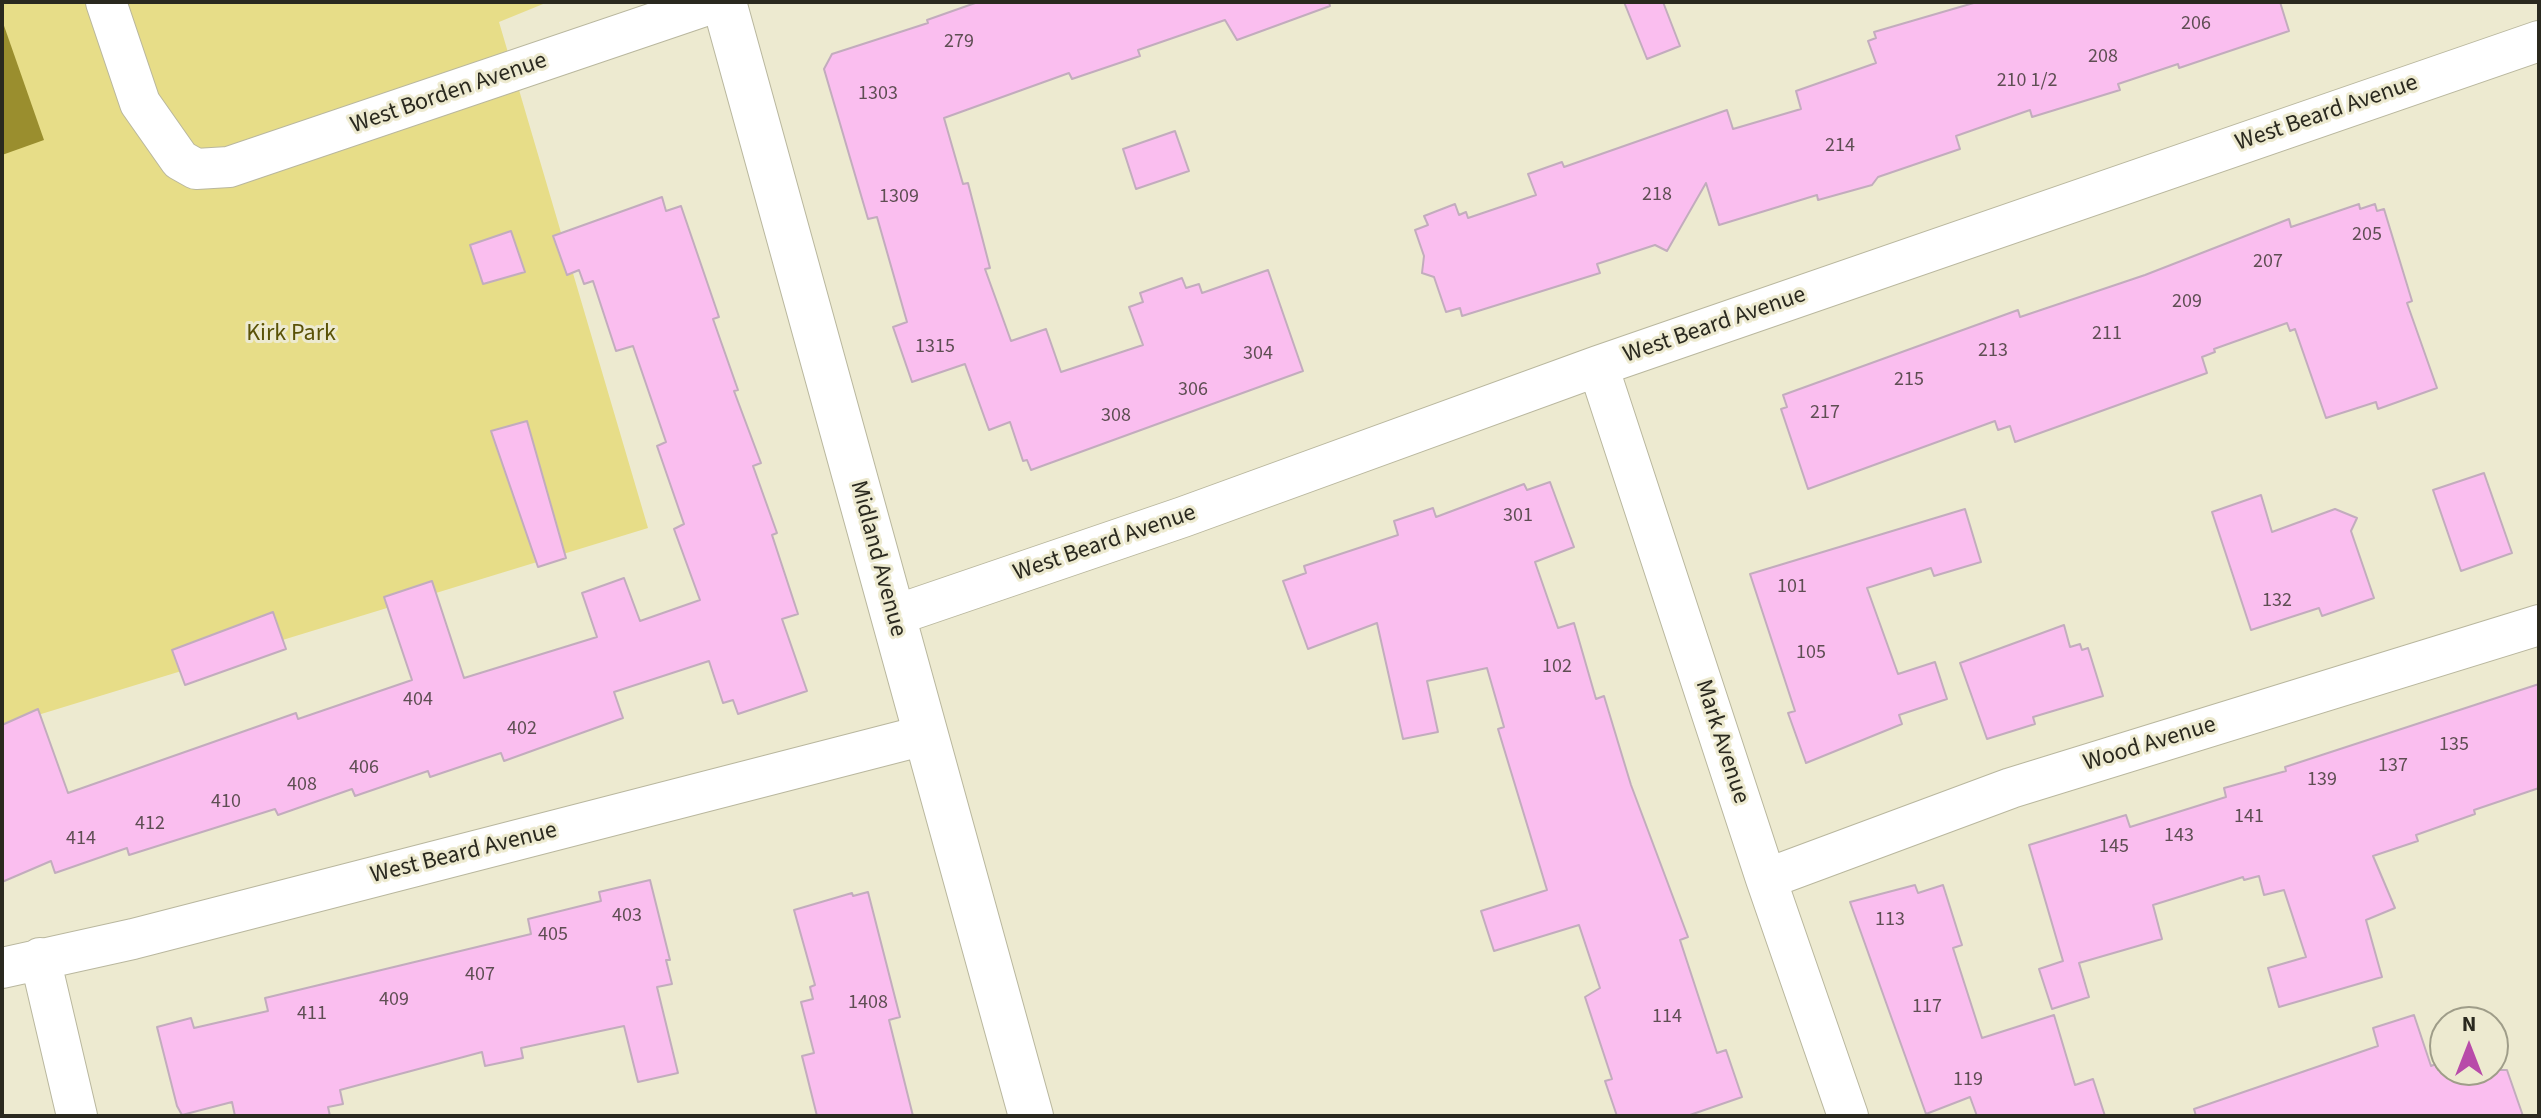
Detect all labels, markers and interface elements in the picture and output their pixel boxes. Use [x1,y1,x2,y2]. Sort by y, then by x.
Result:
house number: 206 [2181,13,2211,37]
house number: 279 [944,31,974,55]
house number: 208 [2088,46,2118,70]
street label: West Borden Avenue [347,47,551,141]
street label: West Beard Avenue [2232,69,2422,159]
house number: 210 1/2 [1997,70,2057,94]
house number: 1303 [858,83,898,107]
house number: 214 [1825,135,1855,159]
house number: 218 [1642,184,1672,208]
house number: 1309 [879,186,919,210]
house number: 205 [2352,224,2382,248]
house number: 207 [2253,251,2283,275]
street label: West Beard Avenue [1620,281,1810,371]
house number: 209 [2172,291,2202,315]
park label: Kirk Park [246,321,336,349]
house number: 211 [2092,323,2122,347]
house number: 1315 [915,336,955,360]
house number: 213 [1978,340,2008,364]
house number: 304 [1243,343,1273,367]
house number: 215 [1894,369,1924,393]
house number: 306 [1178,379,1208,403]
house number: 217 [1810,402,1840,426]
house number: 308 [1101,405,1131,429]
street label: Midland Avenue [842,478,912,640]
street label: West Beard Avenue [1010,499,1200,589]
house number: 301 [1503,505,1533,529]
house number: 101 [1777,576,1807,600]
house number: 132 [2262,590,2292,614]
house number: 105 [1796,642,1826,666]
house number: 102 [1542,656,1572,680]
street label: Mark Avenue [1687,676,1755,808]
house number: 404 [403,689,433,713]
street label: Wood Avenue [2080,711,2220,779]
house number: 402 [507,718,537,742]
house number: 135 [2439,734,2469,758]
house number: 137 [2378,755,2408,779]
house number: 406 [349,757,379,781]
house number: 139 [2307,769,2337,793]
house number: 408 [287,774,317,798]
house number: 410 [211,791,241,815]
house number: 141 [2234,806,2264,830]
house number: 412 [135,813,165,837]
street label: West Beard Avenue [368,817,560,891]
house number: 143 [2164,825,2194,849]
house number: 414 [66,828,96,852]
house number: 145 [2099,836,2129,860]
house number: 403 [612,905,642,929]
house number: 113 [1875,909,1905,933]
house number: 405 [538,924,568,948]
house number: 407 [465,964,495,988]
house number: 409 [379,989,409,1013]
house number: 1408 [848,992,888,1016]
house number: 117 [1912,996,1942,1020]
house number: 411 [297,1003,327,1027]
house number: 114 [1652,1006,1682,1030]
north arrow [2429,1006,2509,1086]
text: N [2462,1008,2476,1040]
house number: 119 [1953,1069,1983,1093]

